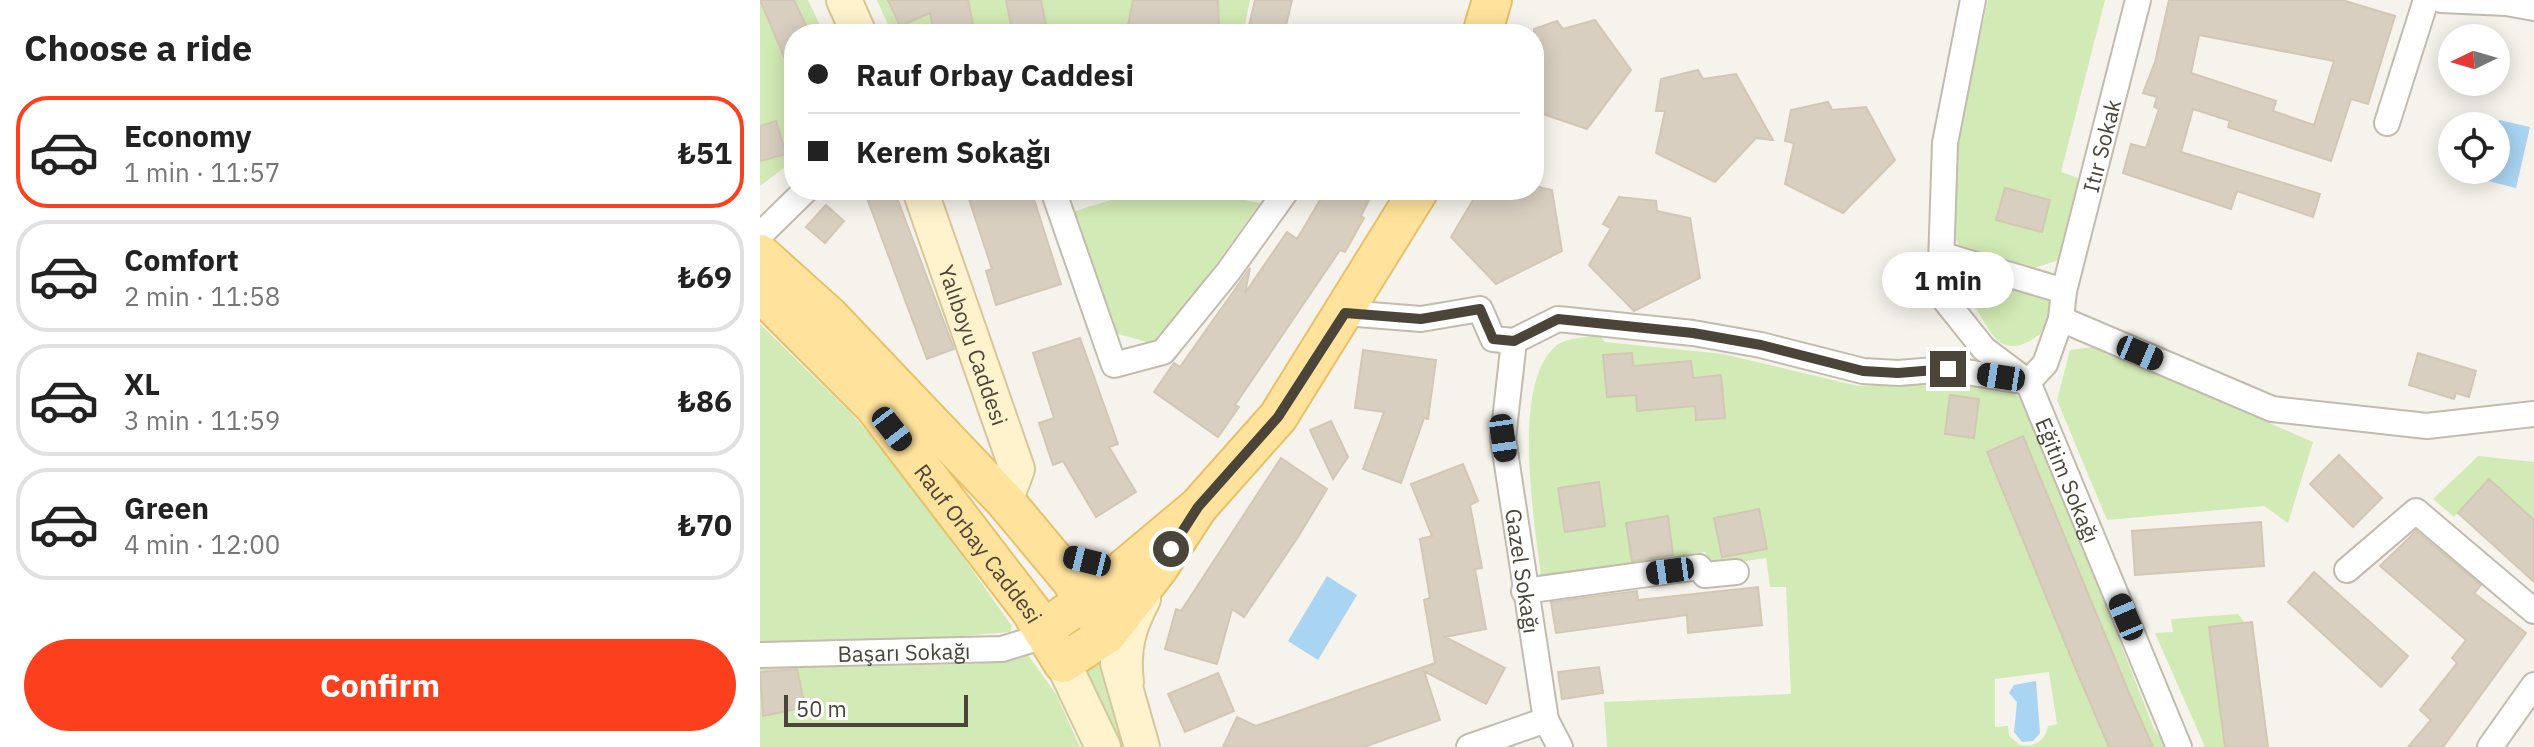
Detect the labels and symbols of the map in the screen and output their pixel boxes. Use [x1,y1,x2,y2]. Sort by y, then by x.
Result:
north arrow [2438,24,2510,96]
street label: Itır Sokak [2075,95,2127,195]
callout: 1 min [1882,253,2014,309]
street label: Yalıboyu Caddesi [933,261,1015,429]
car [2113,333,2167,373]
route end [1930,351,1966,387]
car [1975,361,2027,393]
car [868,403,916,455]
car [1488,413,1518,463]
street label: Eğitim Sokağı [2030,413,2107,547]
street label: Rauf Orbay Caddesi [909,457,1049,628]
street label: Gazel Sokağı [1499,506,1547,635]
route start [1153,531,1189,567]
car [1061,544,1113,578]
car [1645,556,1695,586]
car [2106,590,2146,644]
street label: Başarı Sokağı [837,635,971,668]
scale bar [784,691,968,727]

